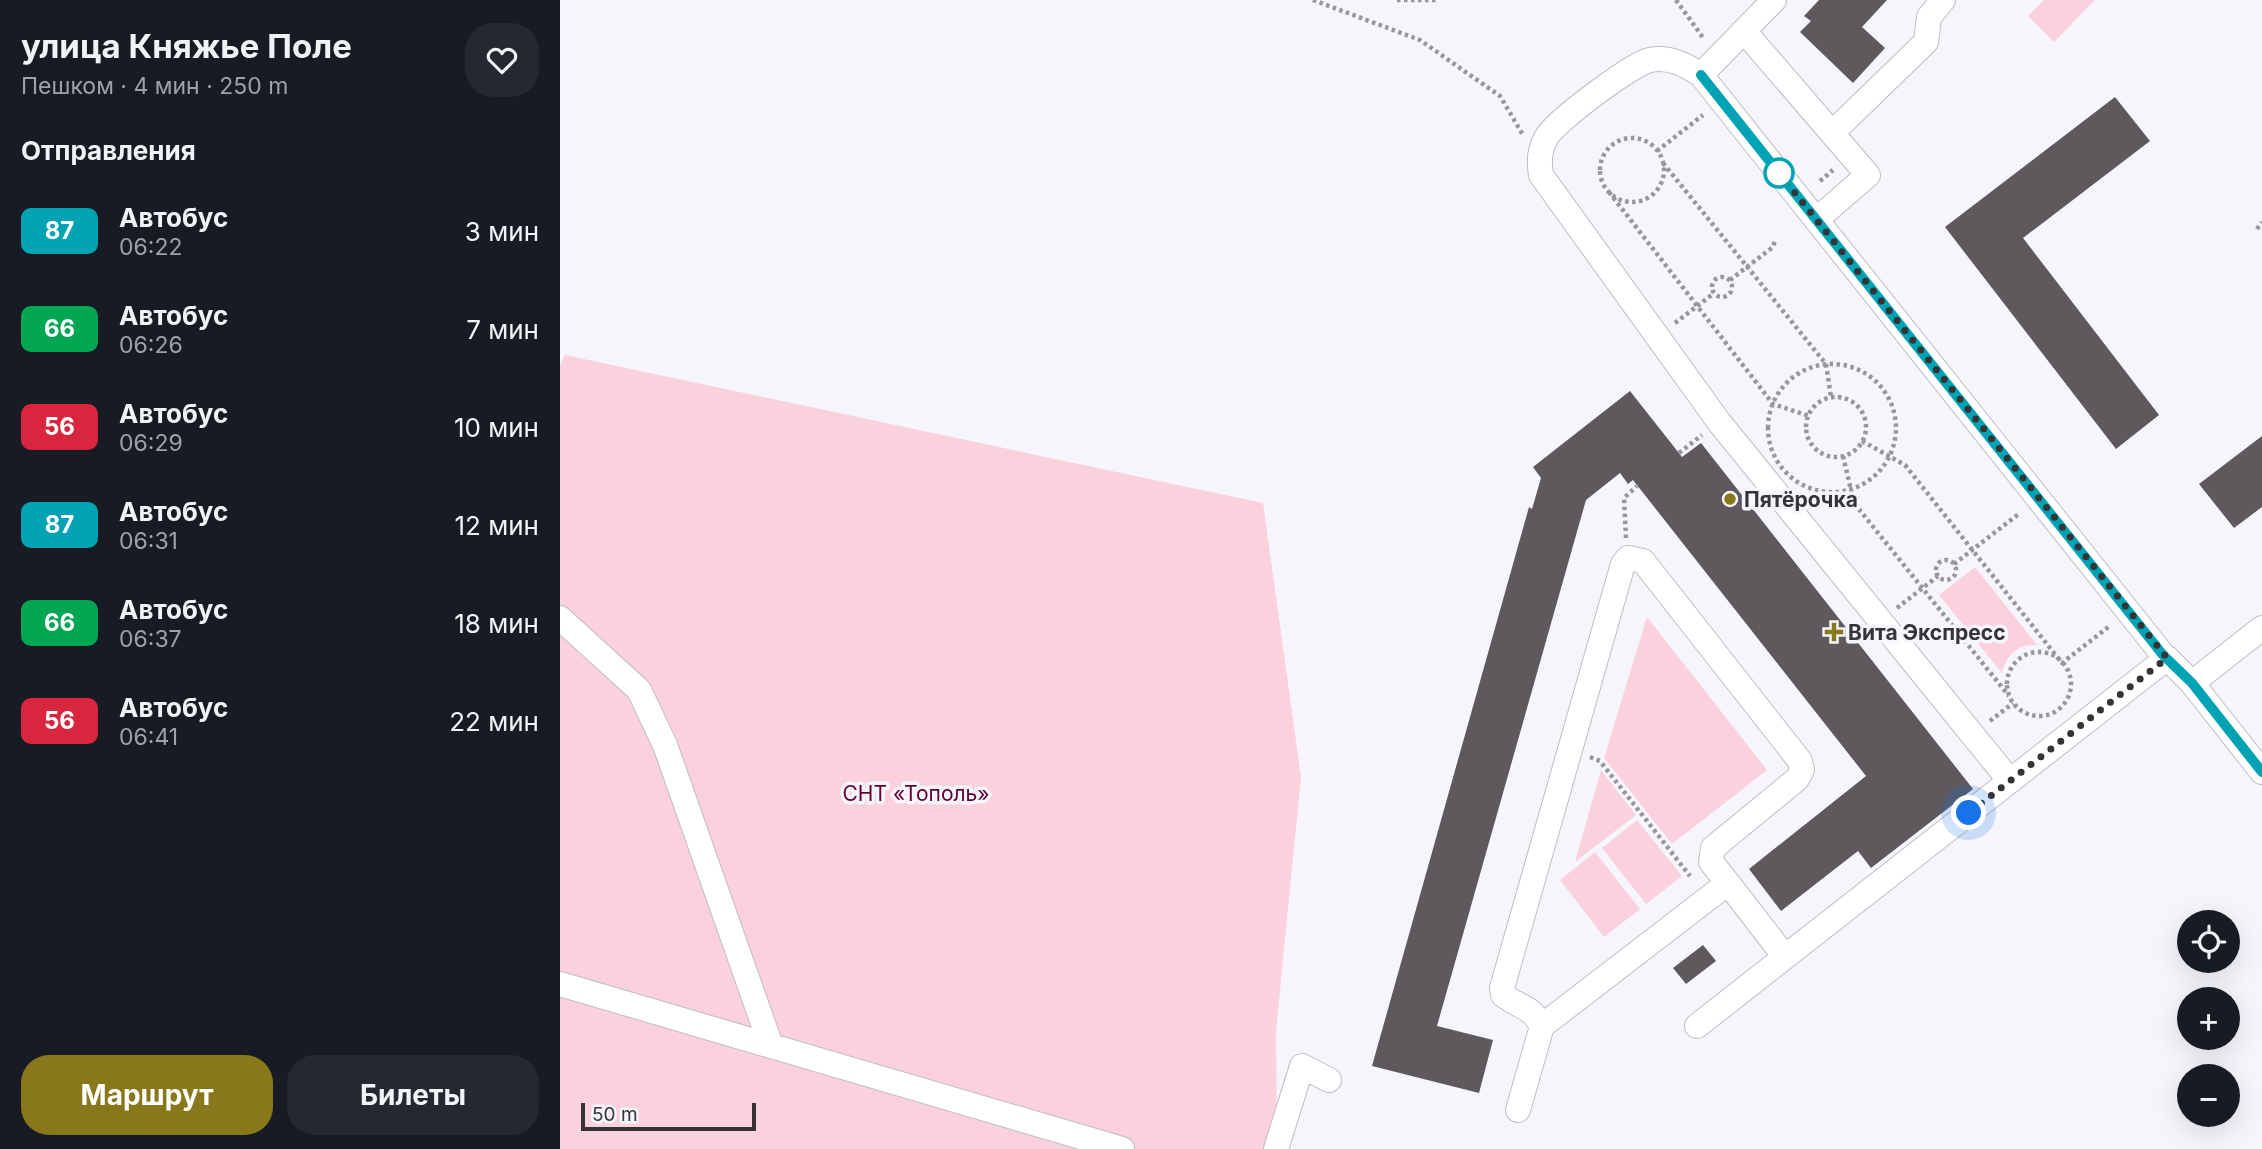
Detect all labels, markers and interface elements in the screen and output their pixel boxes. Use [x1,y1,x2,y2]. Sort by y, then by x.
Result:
button: heart [465,23,539,97]
text: улица Княжье Поле [21,26,352,66]
text: Пешком · 4 мин · 250 m [21,72,288,100]
text: Отправления [21,135,196,166]
unlabelled marker [1764,158,1794,188]
text: Автобус [119,202,228,233]
text: 87 [45,216,74,245]
text: 3 мин [465,216,539,247]
text: 06:22 [119,233,182,261]
text: Автобус [119,300,228,331]
text: 66 [44,314,75,343]
text: 7 мин [466,314,539,345]
text: 06:26 [119,331,183,359]
text: Автобус [119,398,228,429]
text: 56 [44,412,75,441]
text: 10 мин [454,412,539,443]
text: 06:29 [119,429,183,457]
place label: Пятёрочка [1744,487,1858,512]
marker: Пятёрочка [1722,491,1738,507]
text: Автобус [119,496,228,527]
text: 87 [45,510,74,539]
text: 12 мин [454,510,539,541]
text: 06:31 [119,527,178,555]
text: Автобус [119,594,228,625]
text: 66 [44,608,75,637]
text: 18 мин [454,608,539,639]
place label: Вита Экспресс [1848,620,2006,645]
marker: Вита Экспресс [1826,624,1842,640]
text: 06:37 [119,625,182,653]
text: Автобус [119,692,228,723]
text: 56 [44,706,75,735]
text: 22 мин [449,706,539,737]
text: 06:41 [119,723,178,751]
park label: СНТ «Тополь» [842,781,990,806]
your location [1951,795,1986,830]
map controls [2177,910,2240,1127]
button: locate [2177,910,2240,973]
button: + [2177,987,2240,1050]
button: Маршрут [21,1055,273,1135]
button: Билеты [287,1055,539,1135]
button: − [2177,1064,2240,1127]
scale bar [581,1100,756,1132]
text: 50 m [592,1103,638,1126]

